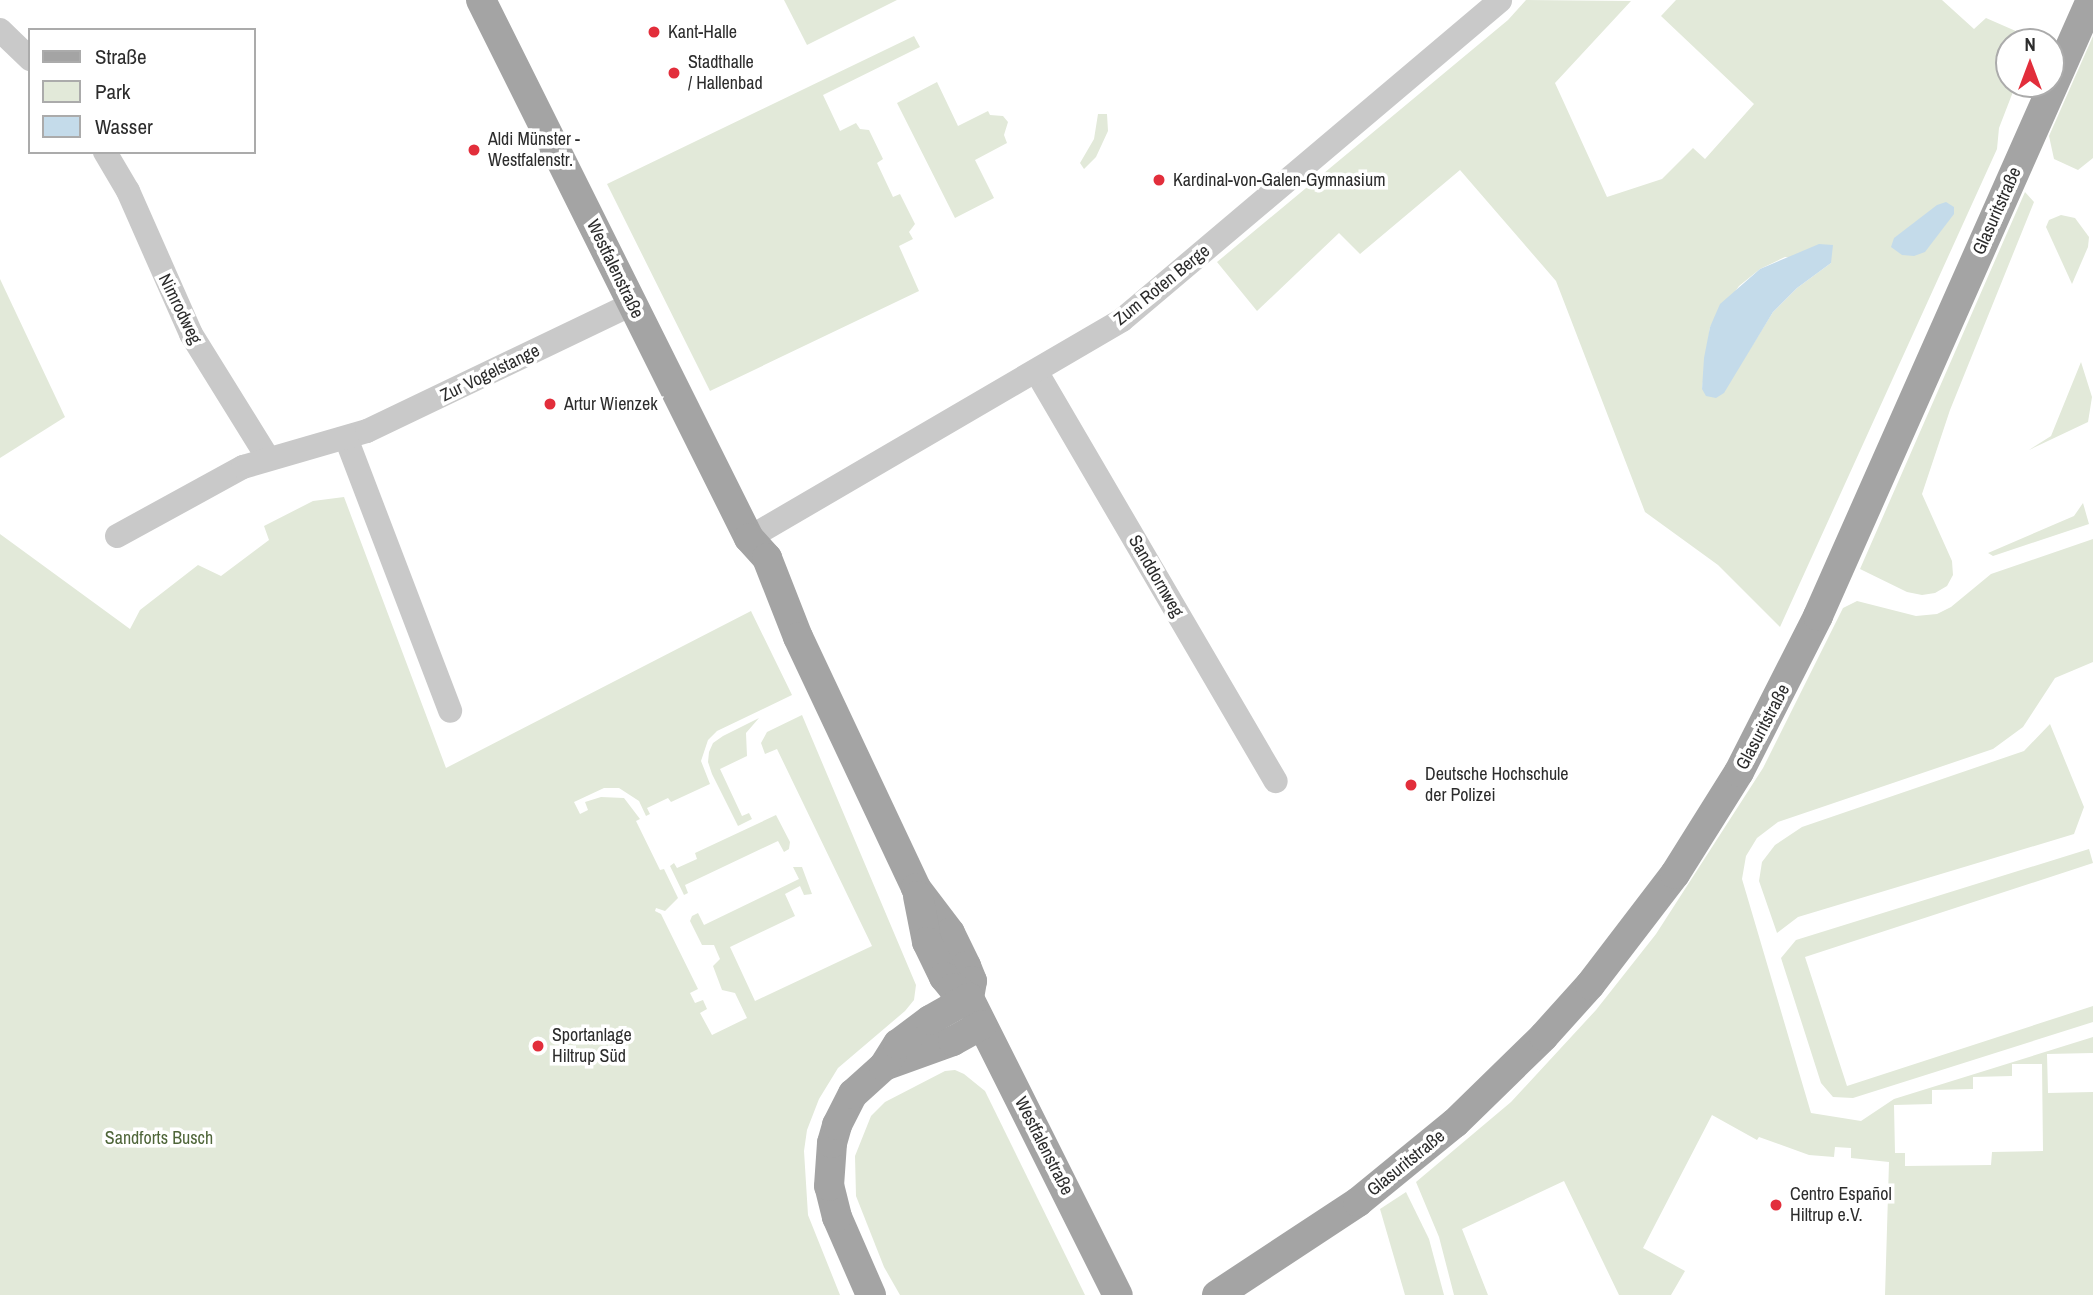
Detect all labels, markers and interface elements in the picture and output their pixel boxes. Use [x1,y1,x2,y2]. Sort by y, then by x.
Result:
place label: Kant-Halle [668,21,737,43]
marker: Kant-Halle [646,24,662,40]
legend [28,28,256,154]
north arrow [1995,28,2065,98]
text: N [2024,31,2036,57]
text: Straße [95,42,147,71]
place label: Stadthalle / Hallenbad [688,52,763,94]
marker: Stadthalle / Hallenbad [666,65,682,81]
text: Park [95,77,130,106]
text: Wasser [95,112,153,141]
place label: Aldi Münster - Westfalenstr. [488,129,580,172]
marker: Aldi Münster - Westfalenstr. [466,142,482,158]
street label: Glasuritstraße [1968,164,2026,258]
place label: Kardinal-von-Galen-Gymnasium [1173,169,1385,191]
marker: Kardinal-von-Galen-Gymnasium [1151,172,1167,188]
street label: Westfalenstraße [582,216,648,322]
street label: Zum Roten Berge [1110,240,1214,330]
street label: Nimrodweg [154,270,206,348]
street label: Zur Vogelstange [437,340,543,406]
place label: Artur Wienzek [564,393,658,415]
marker: Artur Wienzek [542,396,558,412]
street label: Sanddornweg [1124,531,1188,621]
street label: Glasuritstraße [1732,681,1794,773]
place label: Deutsche Hochschule der Polizei [1425,764,1569,806]
marker: Deutsche Hochschule der Polizei [1403,777,1419,793]
place label: Sportanlage Hiltrup Süd [552,1025,632,1068]
marker: Sportanlage Hiltrup Süd [530,1038,546,1054]
street label: Westfalenstraße [1010,1093,1078,1199]
street label: Glasuritstraße [1363,1125,1449,1201]
park label: Sandforts Busch [105,1127,213,1149]
place label: Centro Español Hiltrup e.V. [1790,1184,1892,1226]
marker: Centro Español Hiltrup e.V. [1768,1197,1784,1213]

